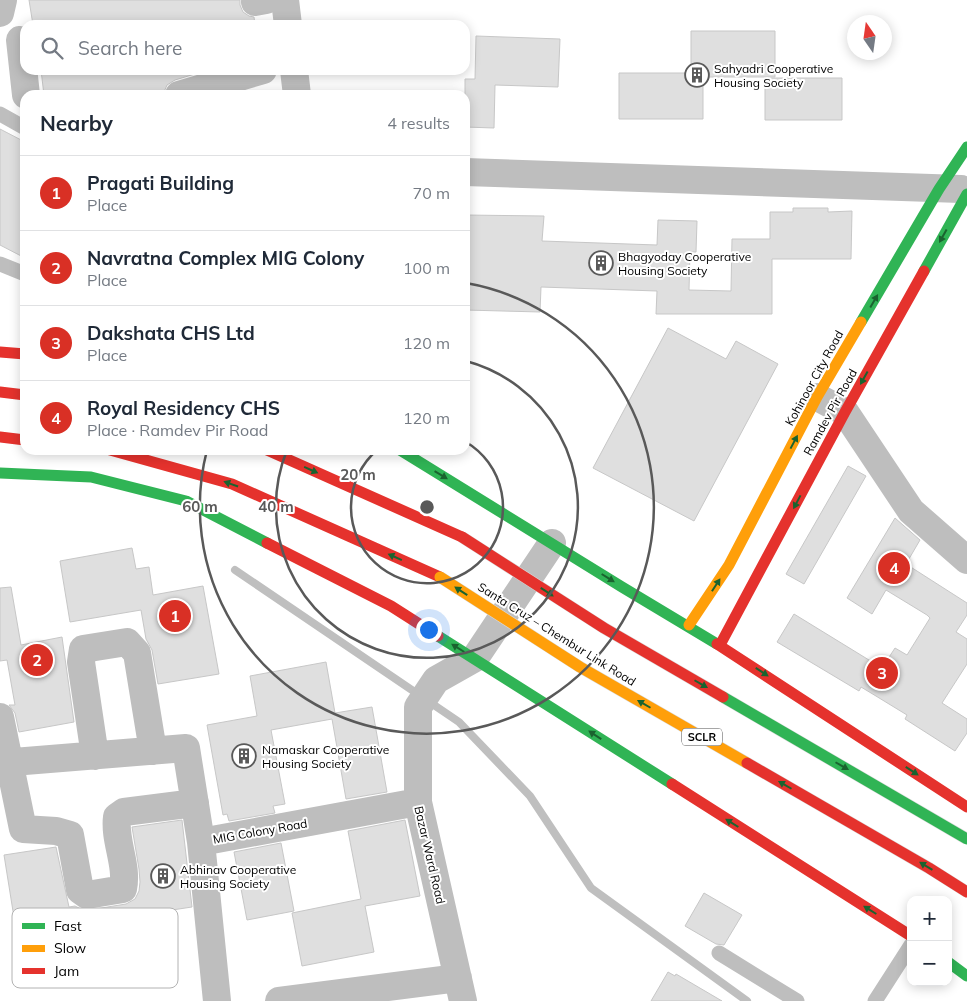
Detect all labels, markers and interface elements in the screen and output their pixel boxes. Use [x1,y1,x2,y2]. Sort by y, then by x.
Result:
north arrow [847,15,892,60]
search box [20,20,470,75]
icon: search [38,34,66,62]
text: Search here [78,36,182,60]
place label: Sahyadri Cooperative Housing Society [714,61,833,90]
building icon: Sahyadri Cooperative Housing Society [684,62,710,88]
text: Nearby [40,110,113,136]
text: 4 results [387,113,450,133]
text: Pragati Building [87,171,234,195]
text: 1 [51,183,61,203]
text: 70 m [413,183,450,203]
text: Place [87,195,127,215]
one-way arrow [939,230,948,243]
text: Navratna Complex MIG Colony [87,246,364,270]
place label: Bhagyoday Cooperative Housing Society [618,249,751,278]
building icon: Bhagyoday Cooperative Housing Society [588,250,614,276]
text: 2 [51,258,61,278]
text: 100 m [403,258,450,278]
text: Place [87,270,127,290]
one-way arrow [869,294,878,307]
text: Dakshata CHS Ltd [87,321,255,345]
street label: Kohinoor City Road [782,328,846,428]
text: 3 [51,333,61,353]
text: 120 m [403,333,450,353]
text: Place [87,345,127,365]
street label: Ramdev Pir Road [800,366,860,458]
one-way arrow [860,372,869,385]
text: Royal Residency CHS [87,396,280,420]
text: 4 [51,408,61,428]
text: 120 m [403,408,450,428]
text: Place · Ramdev Pir Road [87,420,268,440]
one-way arrow [790,435,798,449]
text: 20 m [340,465,376,484]
one-way arrow [304,466,318,474]
one-way arrow [435,471,448,480]
one-way arrow [223,480,238,487]
one-way arrow [793,494,801,509]
text: 60 m [182,497,218,516]
text: 40 m [258,497,294,516]
centre of rings [418,498,436,516]
pin: 4 [878,549,910,587]
one-way arrow [388,553,402,561]
one-way arrow [601,574,615,583]
one-way arrow [711,578,721,591]
street label: Santa Cruz – Chembur Link Road [475,579,639,689]
one-way arrow [455,586,468,596]
one-way arrow [540,587,553,597]
pin: 1 [159,597,191,635]
your location [416,617,442,643]
pin: 2 [21,641,53,679]
one-way arrow [452,643,465,652]
pin: 3 [866,654,898,692]
one-way arrow [755,667,768,677]
one-way arrow [695,680,708,689]
one-way arrow [637,700,652,708]
road number: SCLR [682,729,722,746]
one-way arrow [589,731,602,740]
place label: Namaskar Cooperative Housing Society [262,742,389,771]
building icon: Namaskar Cooperative Housing Society [231,743,257,769]
one-way arrow [835,761,848,770]
one-way arrow [905,766,919,776]
one-way arrow [778,781,793,789]
street label: Bazar Ward Road [411,805,449,905]
street label: MIG Colony Road [212,815,308,847]
one-way arrow [726,818,739,828]
place label: Abhinav Cooperative Housing Society [180,862,296,891]
one-way arrow [919,862,932,871]
building icon: Abhinav Cooperative Housing Society [150,863,176,889]
map controls [907,896,952,986]
button: + [907,896,952,941]
one-way arrow [863,905,876,915]
legend [12,908,178,988]
text: Fast [54,917,82,935]
text: Slow [54,939,86,957]
button: − [907,941,952,986]
text: Jam [54,962,79,980]

